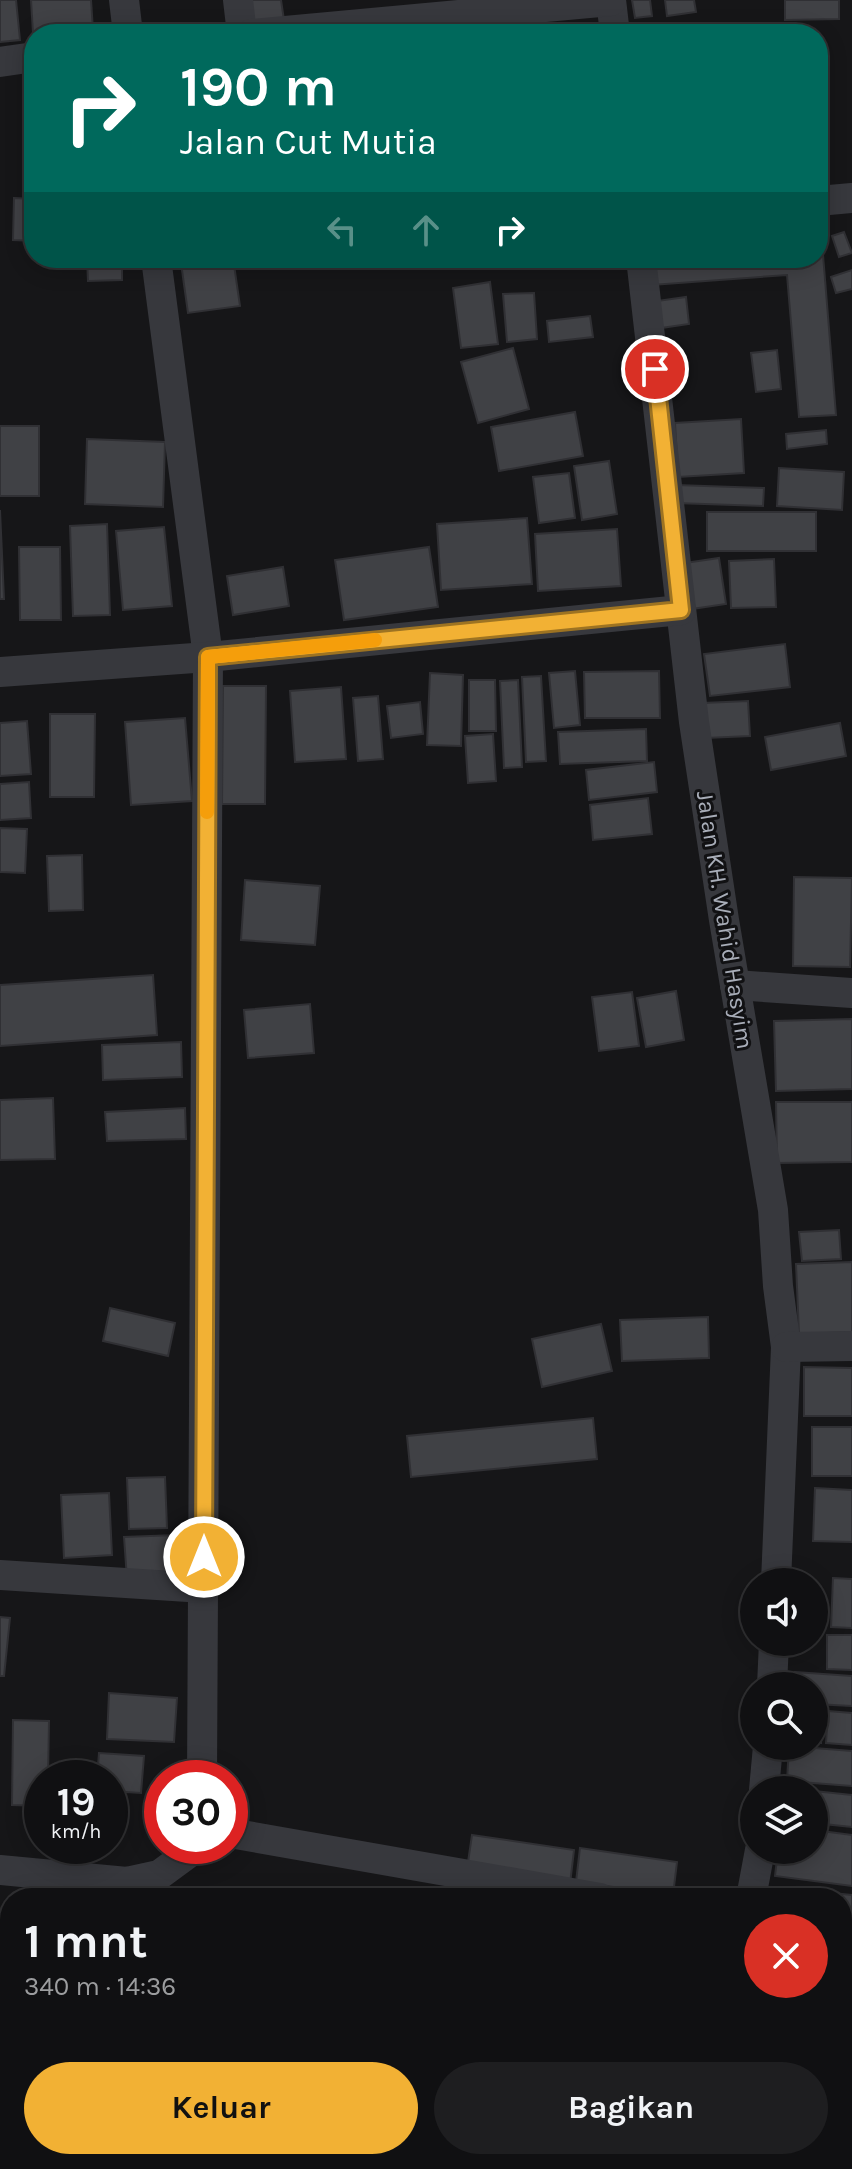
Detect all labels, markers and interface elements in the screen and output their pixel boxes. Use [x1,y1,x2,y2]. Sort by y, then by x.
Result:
text: 190 m [180,54,337,119]
icon: right [48,56,152,160]
text: Jalan Cut Mutia [180,121,437,163]
icon: left [320,208,364,252]
icon: ahead [404,208,448,252]
icon: right [488,208,532,252]
pin [621,335,689,403]
icon: arrive [633,347,677,391]
street label: Jalan KH. Wahid Hasyim [691,789,759,1051]
position arrow [162,1515,246,1599]
map controls [740,1568,828,1864]
button: sound [740,1568,828,1656]
button: search [740,1672,828,1760]
speed limit sign: 30 [144,1760,248,1864]
button: layers [740,1776,828,1864]
text: 19 [57,1778,95,1825]
text: km/h [51,1820,101,1843]
text: 1 mnt [24,1913,148,1969]
button: close [744,1914,828,1998]
text: 340 m · 14:36 [24,1971,176,2002]
button: Keluar [24,2062,418,2154]
button: Bagikan [434,2062,828,2154]

